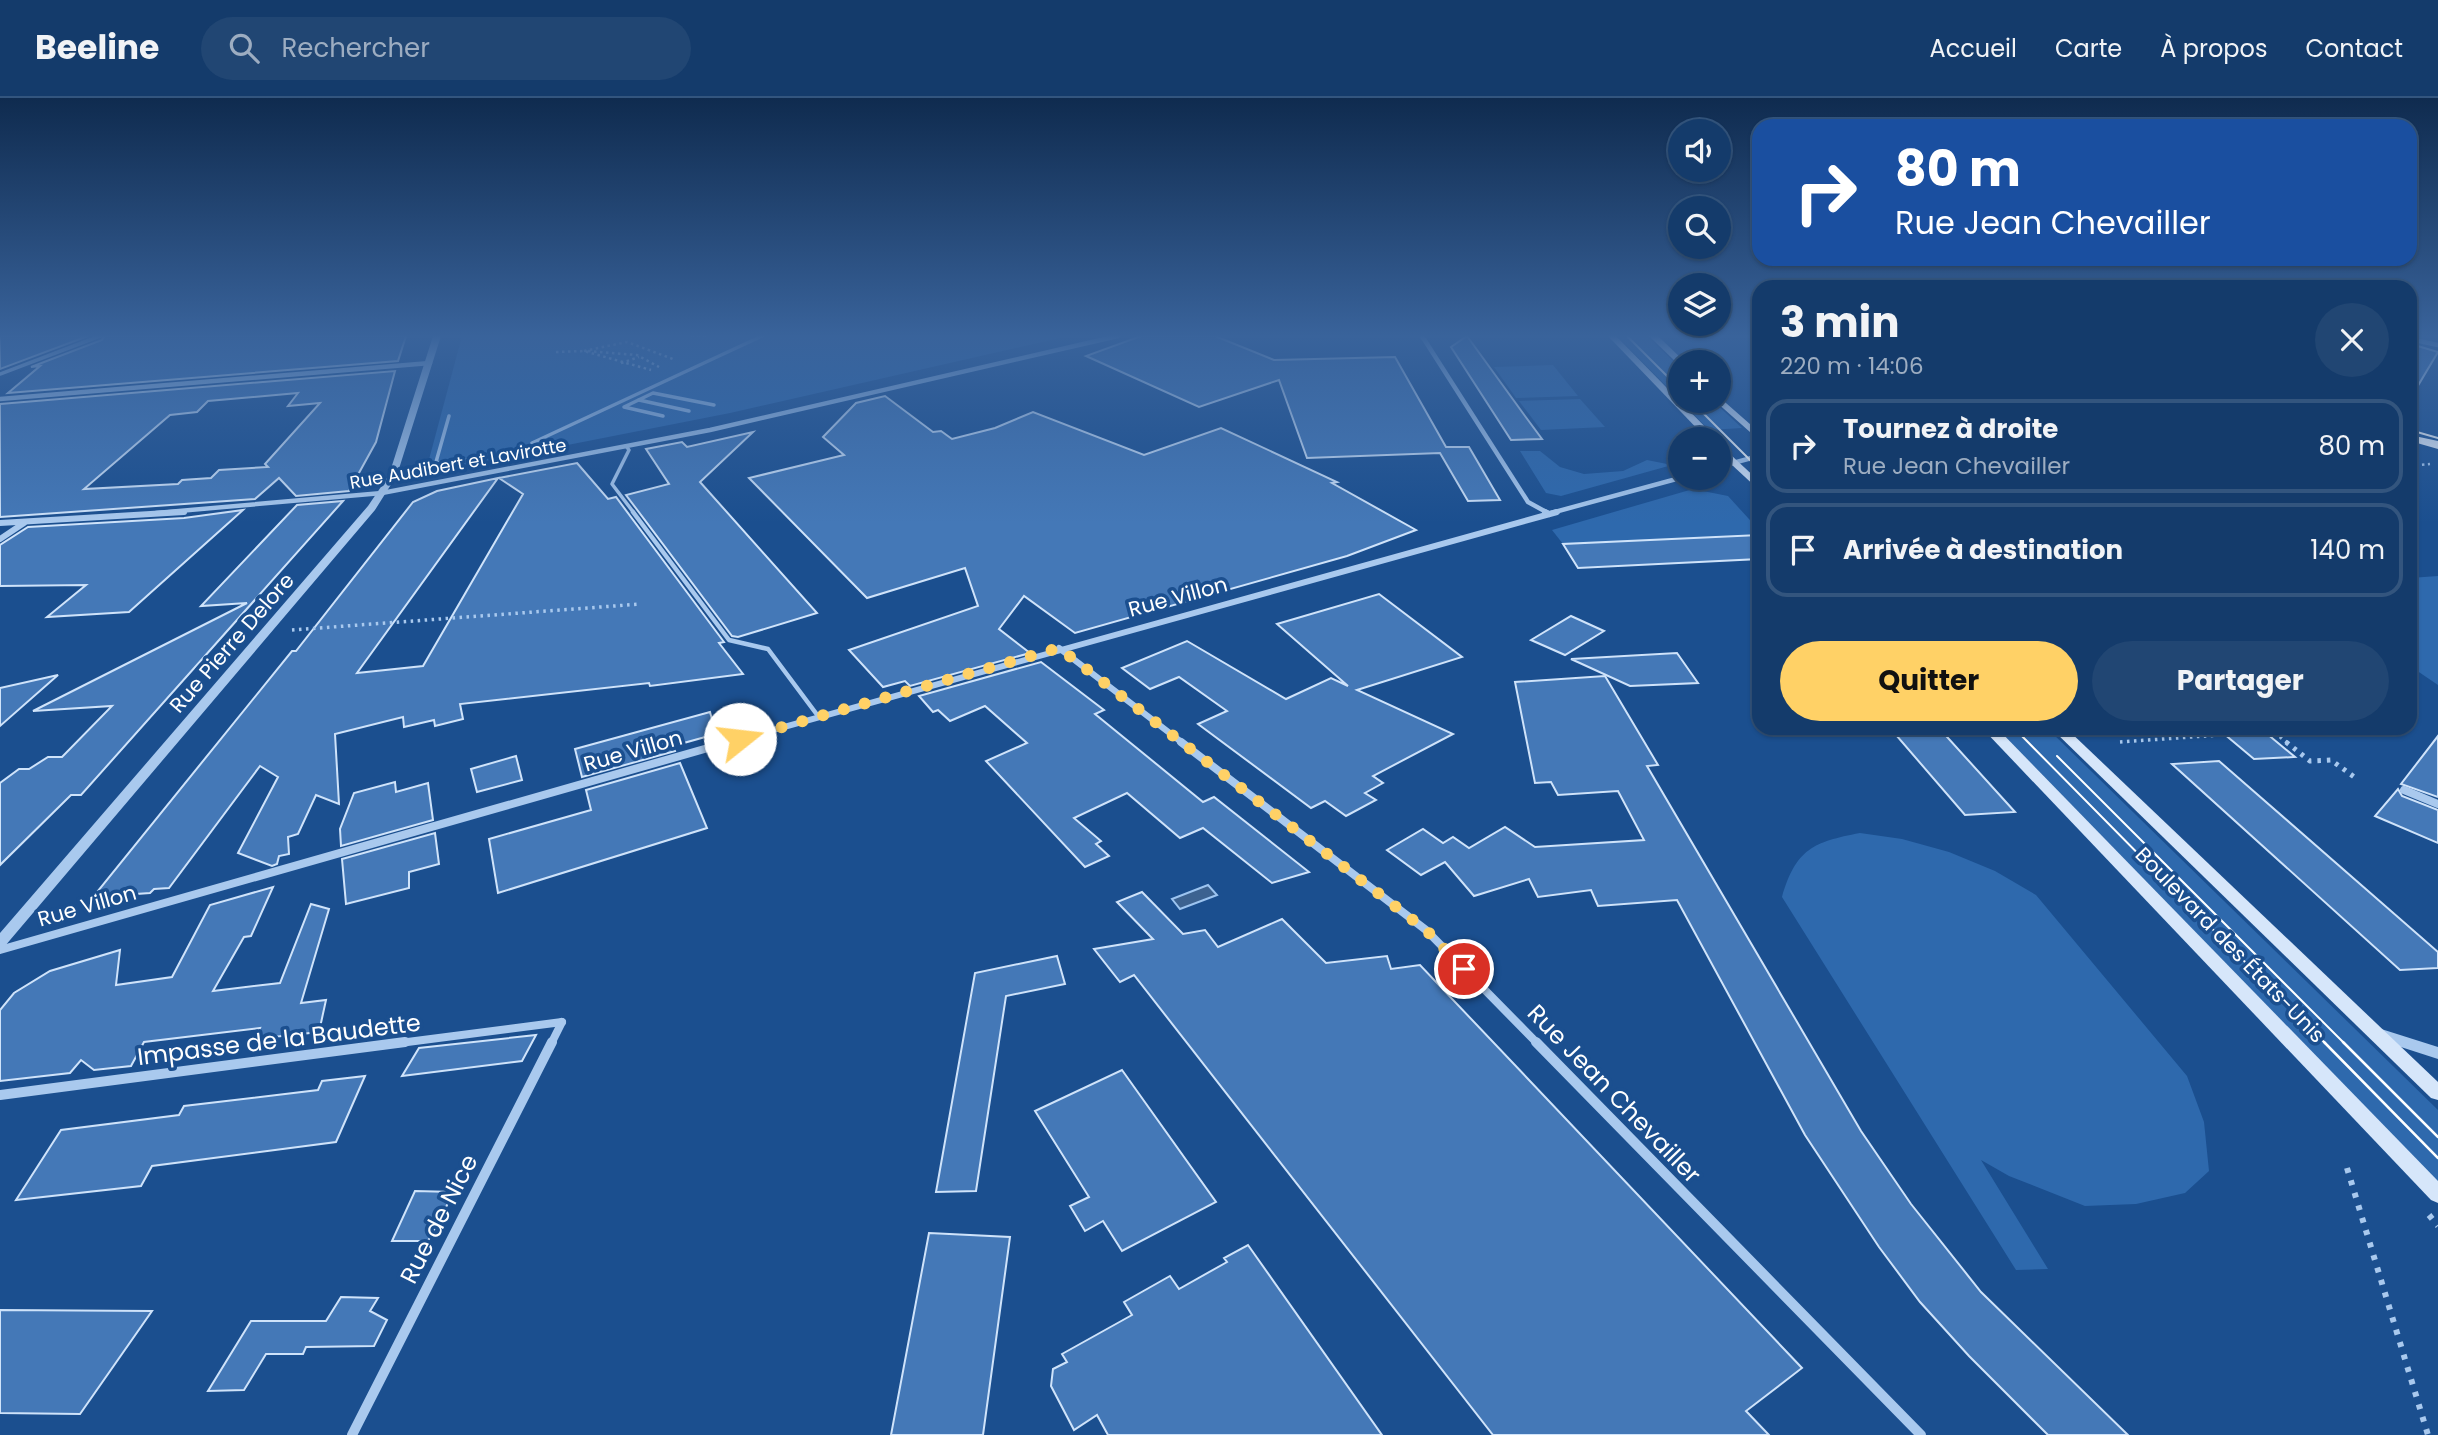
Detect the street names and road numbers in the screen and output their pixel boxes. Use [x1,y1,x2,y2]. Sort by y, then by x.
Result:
street label: Rue Audibert et Lavirotte [348,432,568,495]
street label: Rue Pierre Delore [163,566,301,719]
street label: Rue Villon [1125,569,1231,624]
street label: Rue Villon [580,723,686,778]
street label: Boulevard des États-Unis [2129,840,2332,1049]
street label: Rue Villon [34,878,140,933]
street label: Rue Jean Chevailler [1520,997,1709,1190]
street label: Impasse de la Baudette [135,1006,422,1073]
street label: Rue de Nice [392,1148,485,1289]

